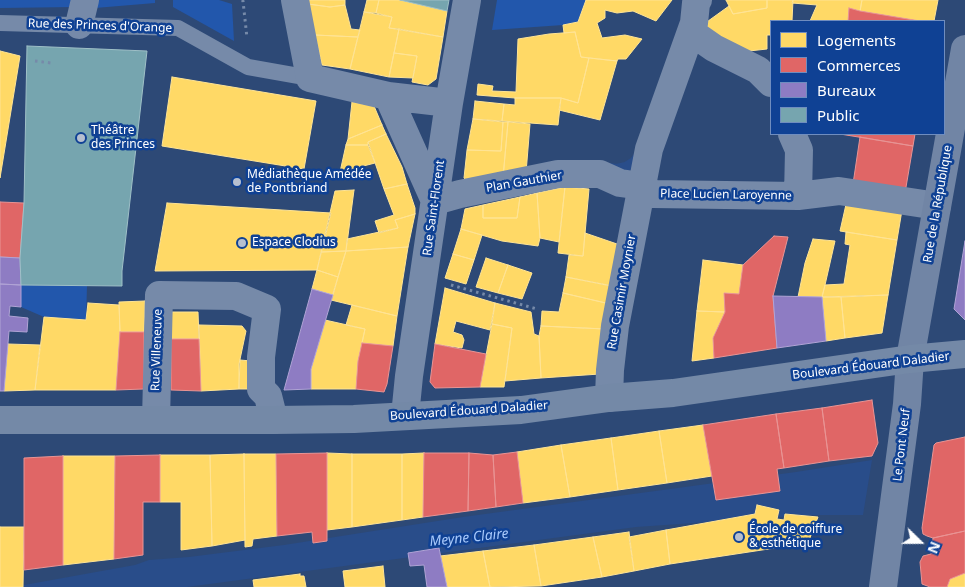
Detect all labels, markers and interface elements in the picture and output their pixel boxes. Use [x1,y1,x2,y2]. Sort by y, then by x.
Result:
street label: Rue des Princes d'Orange [28,16,172,36]
legend [770,20,945,135]
text: Logements [817,30,896,50]
text: Commerces [817,55,901,75]
text: Bureaux [817,80,876,100]
text: Public [817,105,860,125]
place label: Théâtre des Princes [91,124,155,152]
marker: Théâtre des Princes [75,132,87,144]
street label: Rue de la République [921,144,955,264]
street label: Rue Saint-Florent [420,159,448,257]
place label: Médiathèque Amédée de Pontbriand [247,168,372,196]
street label: Plan Gauthier [485,168,563,196]
marker: Médiathèque Amédée de Pontbriand [231,176,243,188]
street label: Place Lucien Laroyenne [660,187,792,203]
street label: Rue Casimir Moynier [605,233,639,351]
place label: Espace Clodius [252,236,336,250]
marker: Espace Clodius [236,237,248,249]
street label: Rue Villeneuve [148,309,166,391]
street label: Boulevard Édouard Daladier [792,349,950,383]
street label: Boulevard Édouard Daladier [390,398,548,424]
street label: Le Pont Neuf [890,408,914,482]
north arrow [895,517,945,567]
place label: École de coiffure & esthétique [749,523,842,551]
water label: Meyne Claire [429,525,509,551]
marker: École de coiffure & esthétique [733,531,745,543]
text: N [923,539,945,557]

